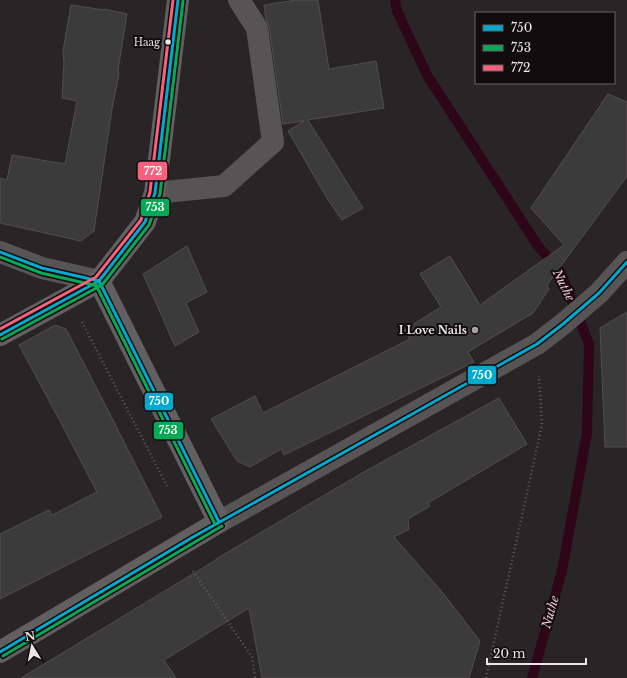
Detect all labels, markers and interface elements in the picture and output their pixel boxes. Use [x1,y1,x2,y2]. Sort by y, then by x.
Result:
legend [475,12,615,84]
text: 750 [511,20,532,35]
place label: Haag [134,36,161,49]
marker: Haag [163,37,173,47]
text: 753 [511,40,531,55]
text: 772 [511,60,530,75]
line badge: 772 [137,161,168,181]
text: 772 [144,164,162,178]
line badge: 753 [140,198,170,217]
text: 753 [145,200,165,214]
water label: Nuthe [549,266,578,304]
place label: I Love Nails [399,323,467,337]
marker: I Love Nails [470,325,480,335]
line badge: 750 [467,365,497,385]
text: 750 [472,368,492,382]
line badge: 750 [144,392,174,411]
text: 750 [149,394,169,408]
line badge: 753 [153,421,184,440]
text: 753 [158,423,178,437]
water label: Nuthe [538,593,562,631]
north arrow [12,626,52,666]
text: N [24,628,37,644]
scale bar [487,640,586,666]
text: 20 m [493,646,525,661]

